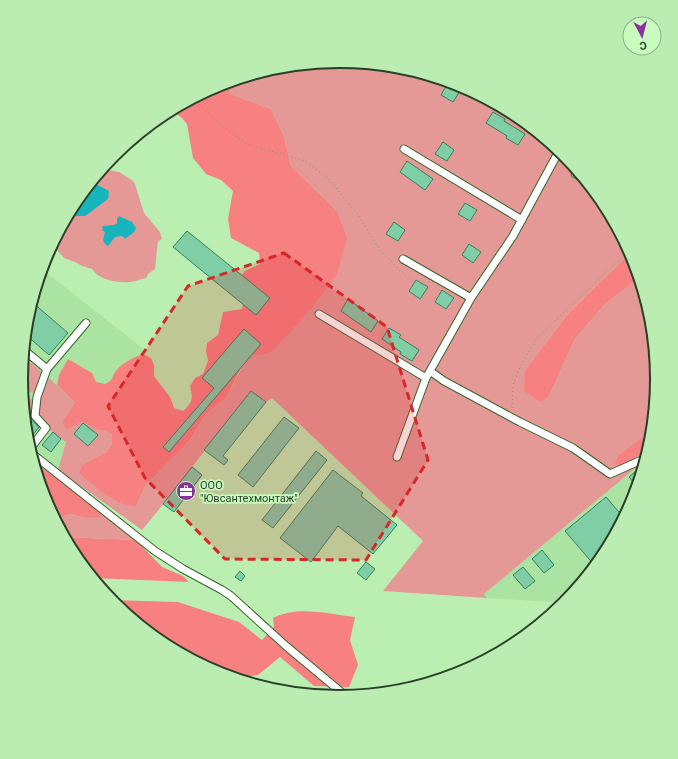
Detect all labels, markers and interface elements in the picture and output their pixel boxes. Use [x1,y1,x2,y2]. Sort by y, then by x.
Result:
north arrow [622,16,662,56]
text: С [639,39,648,52]
place label: ООО "Ювсантехмонтаж" [200,479,298,505]
office icon: ООО "Ювсантехмонтаж" [175,480,197,502]

